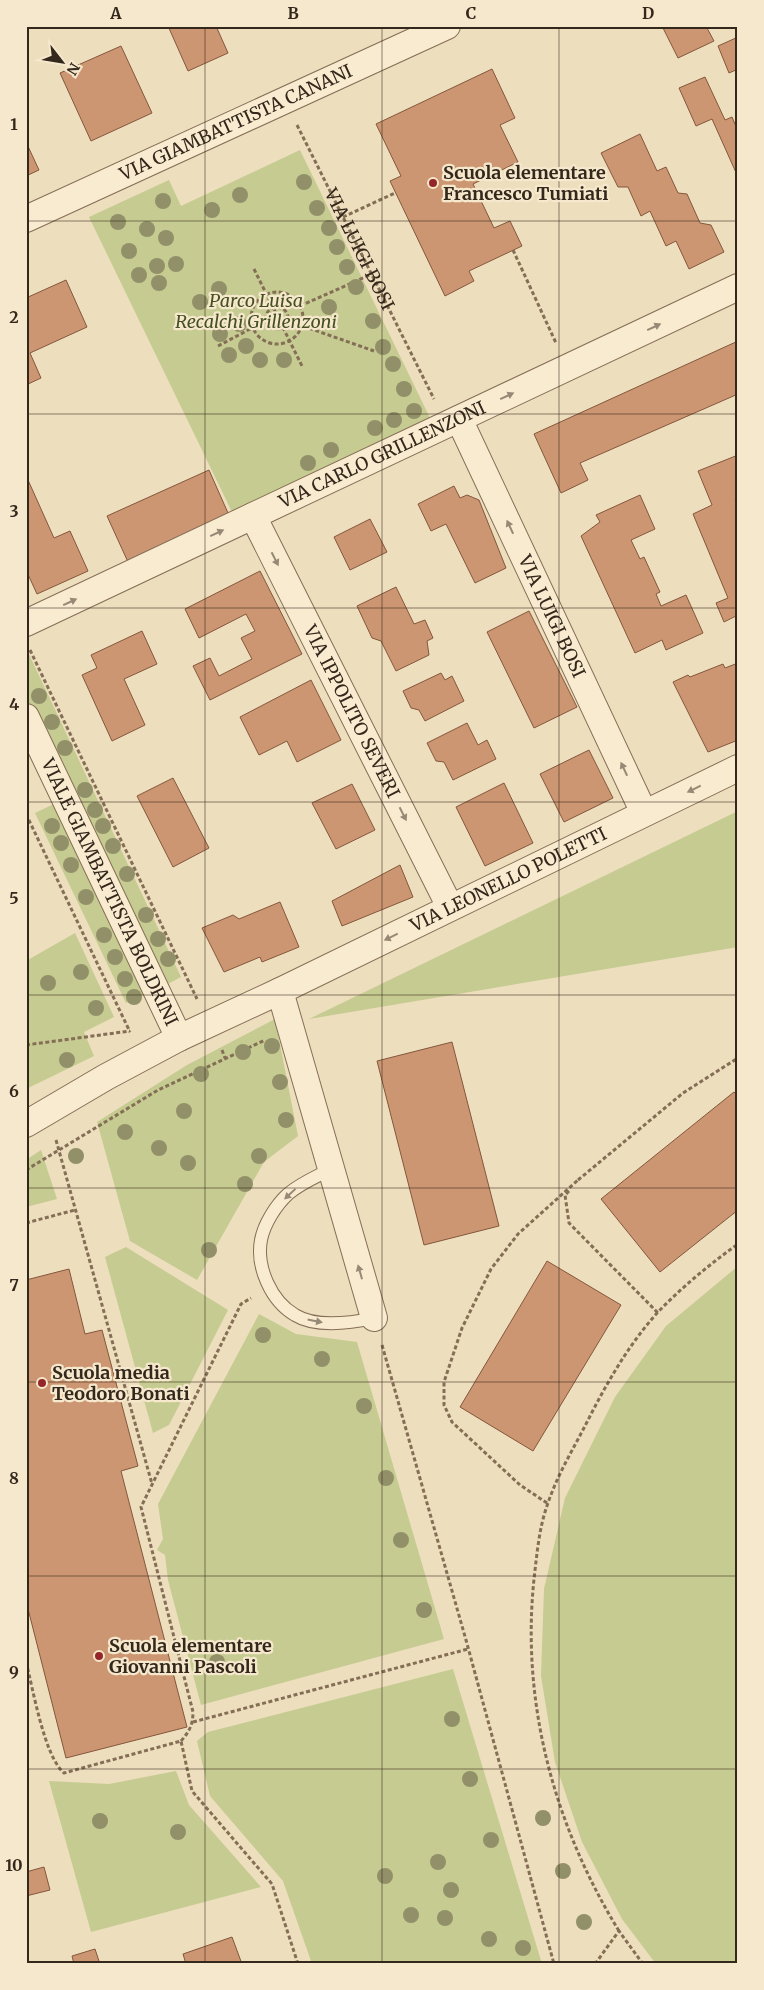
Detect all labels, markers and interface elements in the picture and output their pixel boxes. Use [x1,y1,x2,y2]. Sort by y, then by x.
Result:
text: A [109,3,122,23]
text: B [287,3,299,23]
text: C [466,3,476,23]
text: D [642,3,654,23]
north arrow [38,38,88,88]
text: N [63,59,84,78]
street label: VIA GIAMBATTISTA CANANI [115,59,356,186]
text: 1 [10,114,18,134]
place label: Scuola elementare Francesco Tumiati [443,161,608,205]
marker: Scuola elementare Francesco Tumiati [427,177,439,189]
street label: VIA LUIGI BOSI [319,184,400,314]
park label: Parco Luisa Recalchi Grillenzoni [175,289,337,333]
text: 2 [9,307,19,327]
one-way arrow [647,322,661,330]
one-way arrow [500,392,514,400]
street label: VIA CARLO GRILLENZONI [274,396,489,513]
text: 3 [9,501,19,521]
one-way arrow [506,520,514,534]
one-way arrow [210,529,224,537]
street label: VIA LUIGI BOSI [513,550,591,681]
one-way arrow [271,552,279,567]
one-way arrow [63,598,77,606]
street label: VIA IPPOLITO SEVERI [298,620,405,802]
text: 4 [9,694,19,714]
street label: VIALE GIAMBATTISTA BOLDRINI [36,754,183,1029]
one-way arrow [619,762,627,776]
one-way arrow [687,785,701,793]
one-way arrow [399,807,407,821]
street label: VIA LEONELLO POLETTI [405,822,610,937]
text: 5 [9,888,19,908]
one-way arrow [383,933,398,941]
text: 6 [9,1081,19,1101]
one-way arrow [283,1189,296,1200]
one-way arrow [356,1264,364,1279]
text: 7 [9,1275,19,1295]
one-way arrow [307,1317,323,1325]
place label: Scuola media Teodoro Bonati [52,1361,190,1405]
marker: Scuola media Teodoro Bonati [36,1377,48,1389]
text: 8 [9,1468,19,1488]
place label: Scuola elementare Giovanni Pascoli [109,1634,272,1678]
marker: Scuola elementare Giovanni Pascoli [93,1650,105,1662]
text: 9 [9,1662,19,1682]
text: 10 [5,1855,23,1875]

